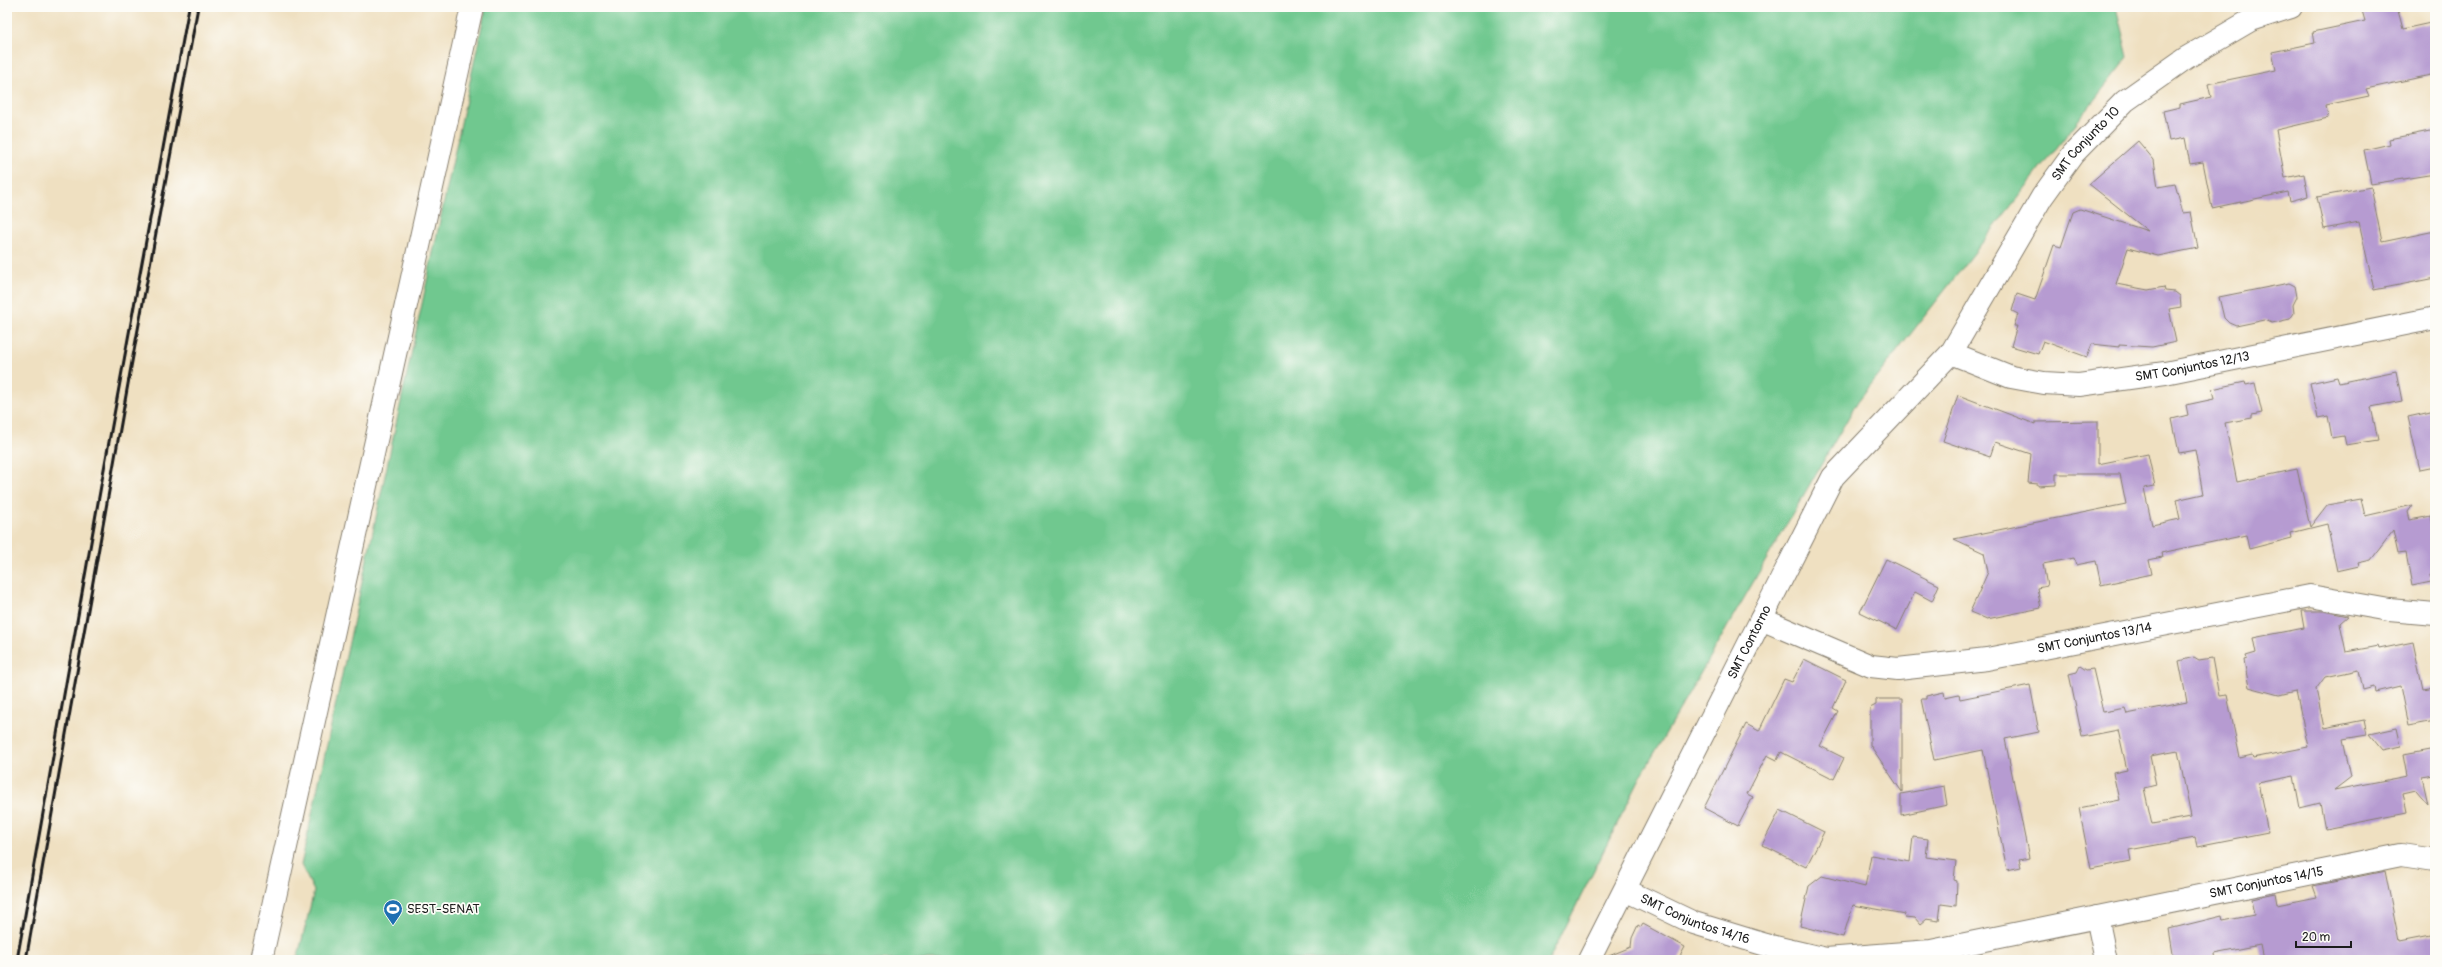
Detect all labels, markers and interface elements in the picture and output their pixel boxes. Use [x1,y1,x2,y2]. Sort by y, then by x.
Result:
street label: SMT Conjunto 10 [2048,103,2123,184]
street label: SMT Conjuntos 12/13 [2134,348,2251,385]
street label: SMT Contorno [1724,603,1775,682]
street label: SMT Conjuntos 13/14 [2036,619,2154,657]
street label: SMT Conjuntos 14/15 [2208,863,2325,902]
street label: SMT Conjuntos 14/16 [1637,890,1752,948]
sports icon: SEST-SENAT [382,898,404,926]
place label: SEST-SENAT [407,901,480,917]
scale bar [2296,923,2351,949]
text: 20 m [2302,930,2331,945]

